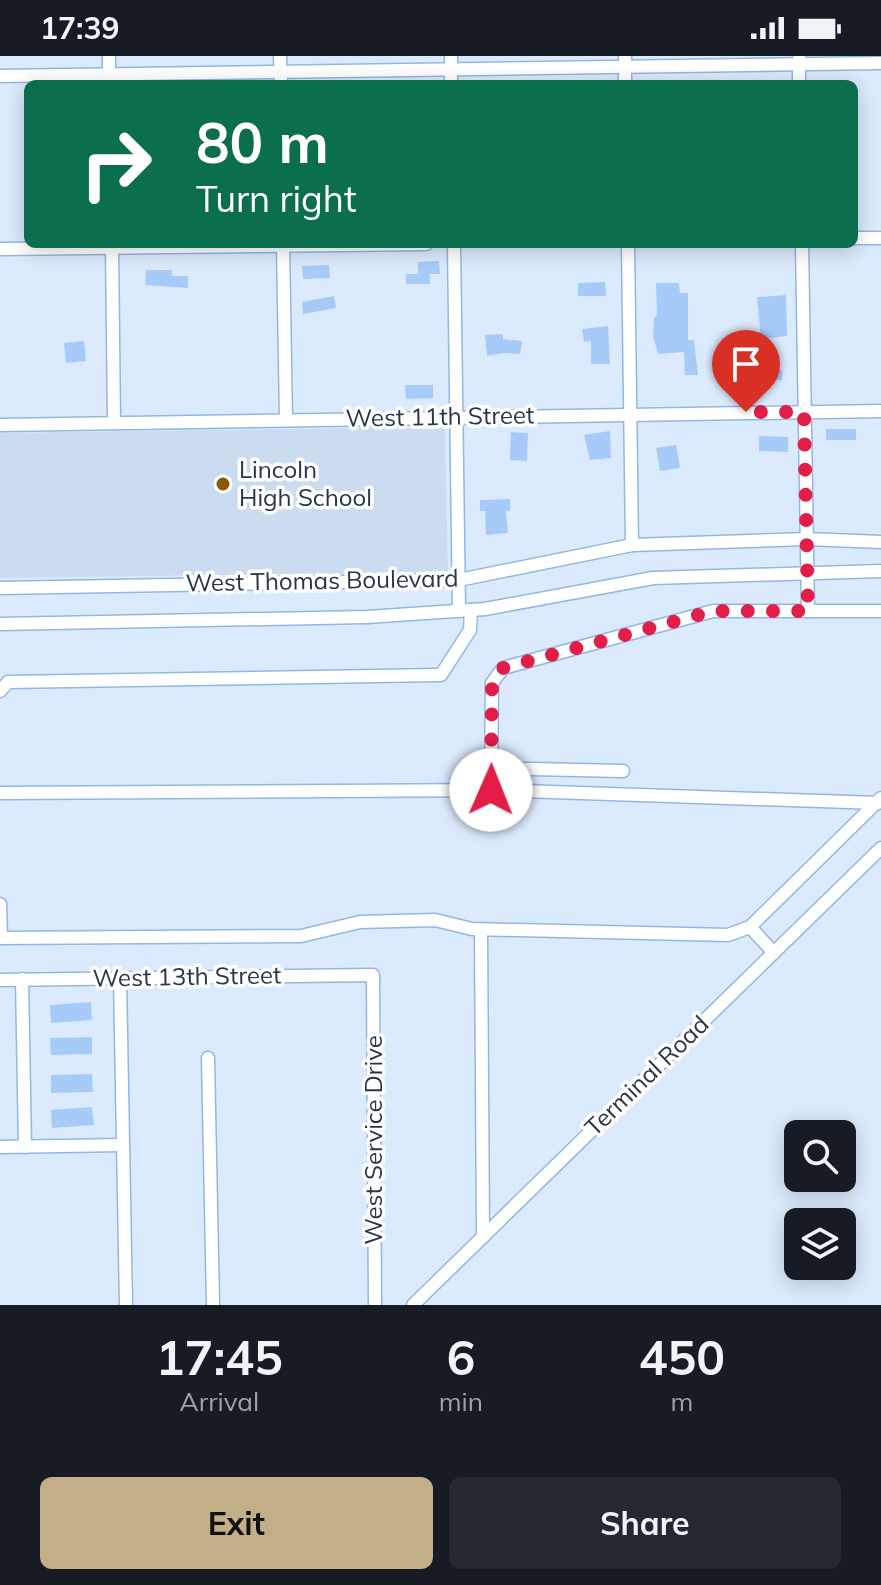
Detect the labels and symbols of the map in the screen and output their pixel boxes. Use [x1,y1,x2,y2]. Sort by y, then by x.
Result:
pin [712,330,780,412]
street label: West 11th Street [345,399,535,433]
place label: Lincoln High School [239,454,372,512]
marker: Lincoln High School [214,475,232,493]
street label: West Thomas Boulevard [185,563,459,597]
position arrow [449,748,533,832]
street label: West 13th Street [92,959,282,993]
street label: Terminal Road [578,1009,714,1142]
street label: West Service Drive [358,1035,388,1245]

